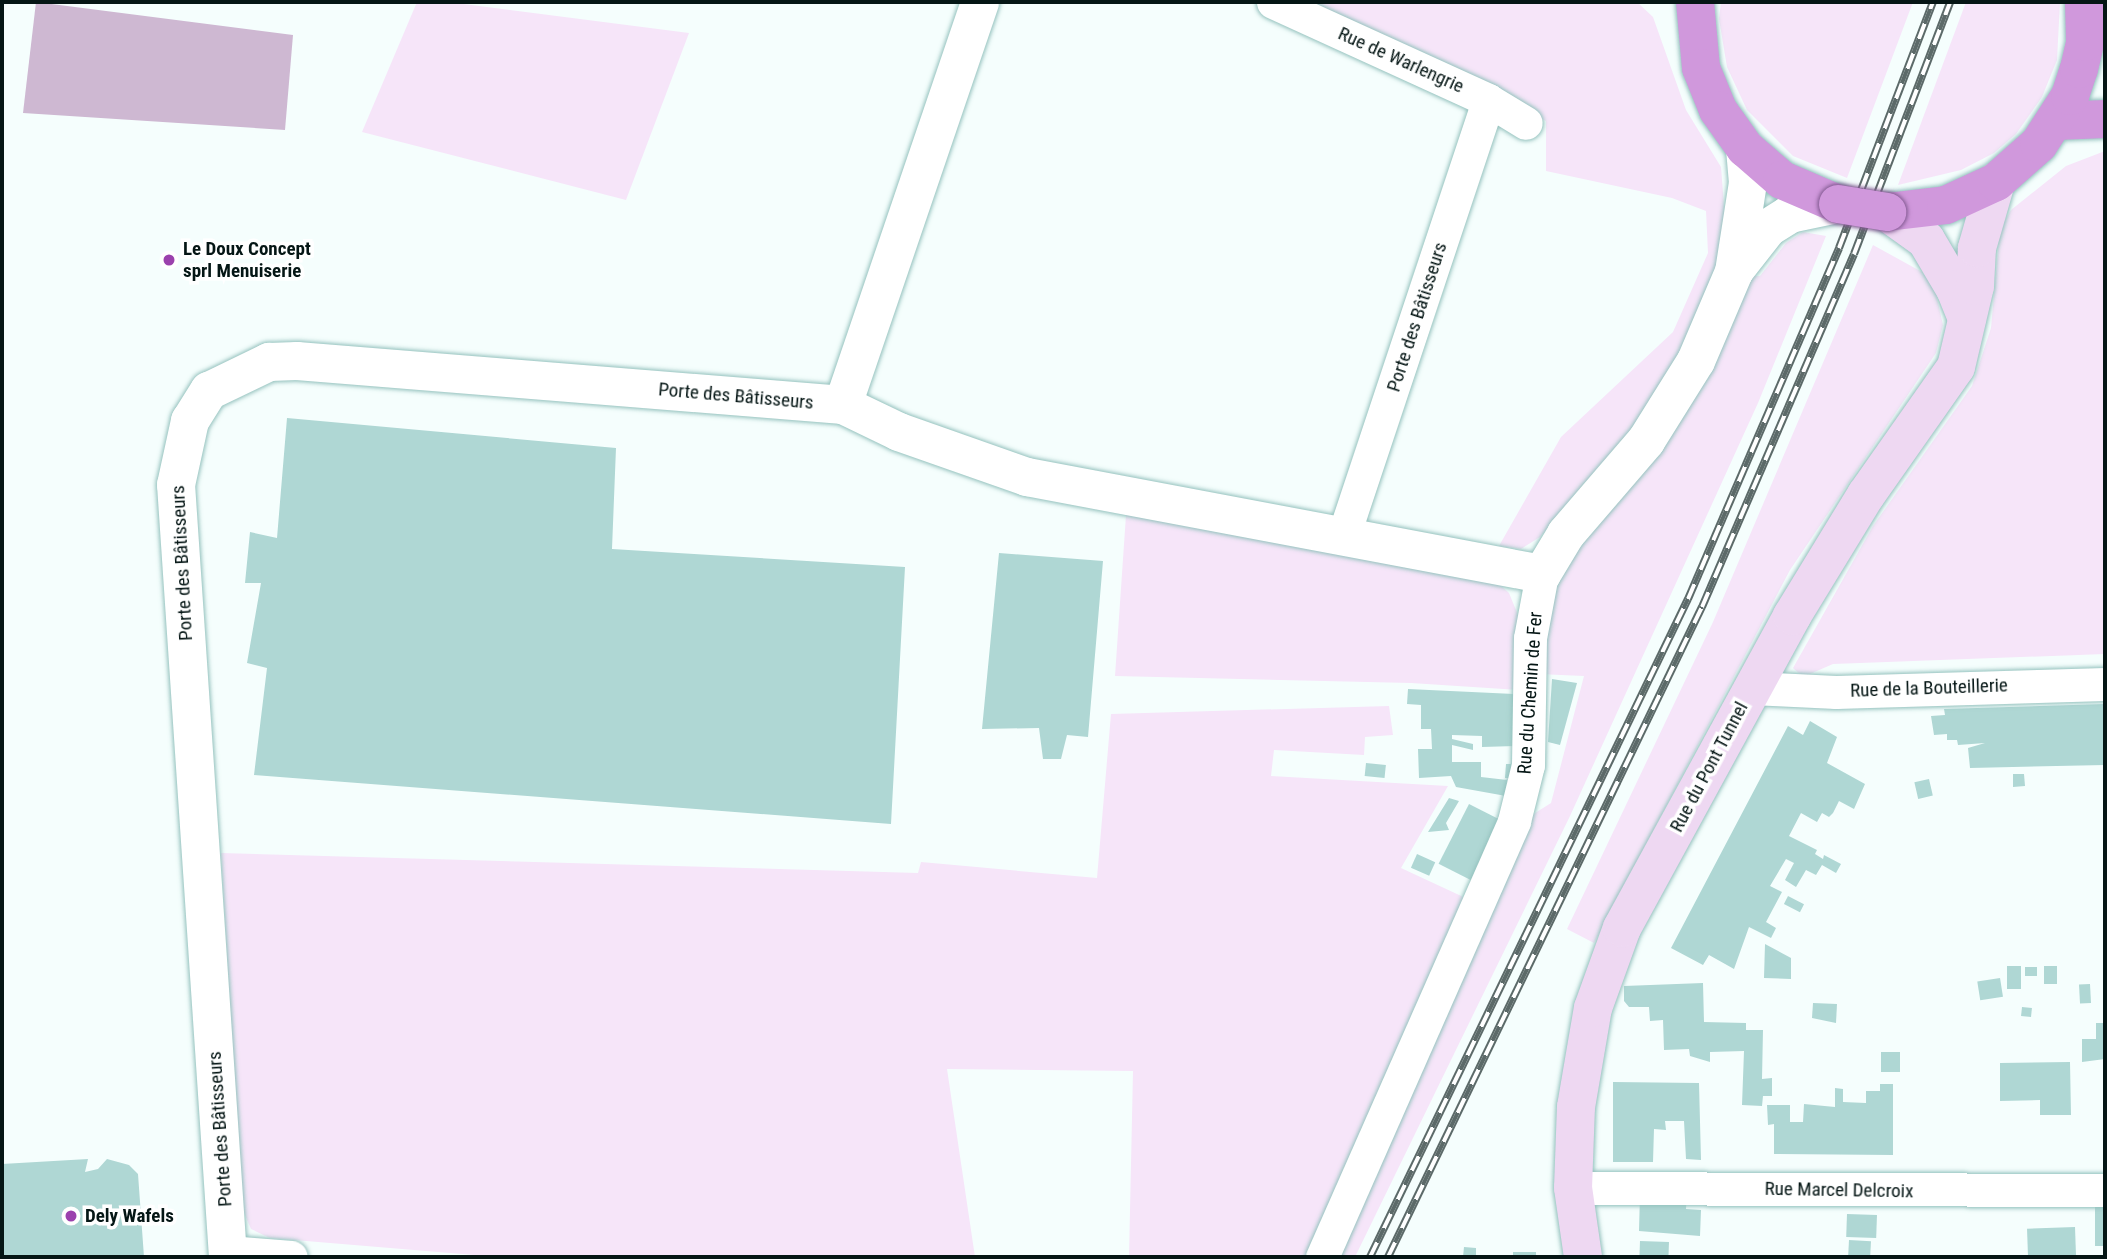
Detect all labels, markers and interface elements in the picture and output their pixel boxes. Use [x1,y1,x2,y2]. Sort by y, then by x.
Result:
street label: Rue de Warlengrie [1335,22,1467,98]
place label: Le Doux Concept sprl Menuiserie [183,238,311,282]
street label: Porte des Bâtisseurs [1382,239,1452,395]
marker: Le Doux Concept sprl Menuiserie [161,252,177,268]
street label: Porte des Bâtisseurs [657,378,815,414]
street label: Porte des Bâtisseurs [167,485,197,641]
street label: Rue du Chemin de Fer [1513,611,1547,775]
street label: Rue de la Bouteillerie [1850,674,2008,702]
street label: Rue du Pont Tunnel [1665,698,1753,836]
street label: Porte des Bâtisseurs [203,1051,237,1207]
street label: Rue Marcel Delcroix [1764,1177,1914,1203]
place label: Dely Wafels [85,1205,174,1227]
marker: Dely Wafels [63,1208,79,1224]

